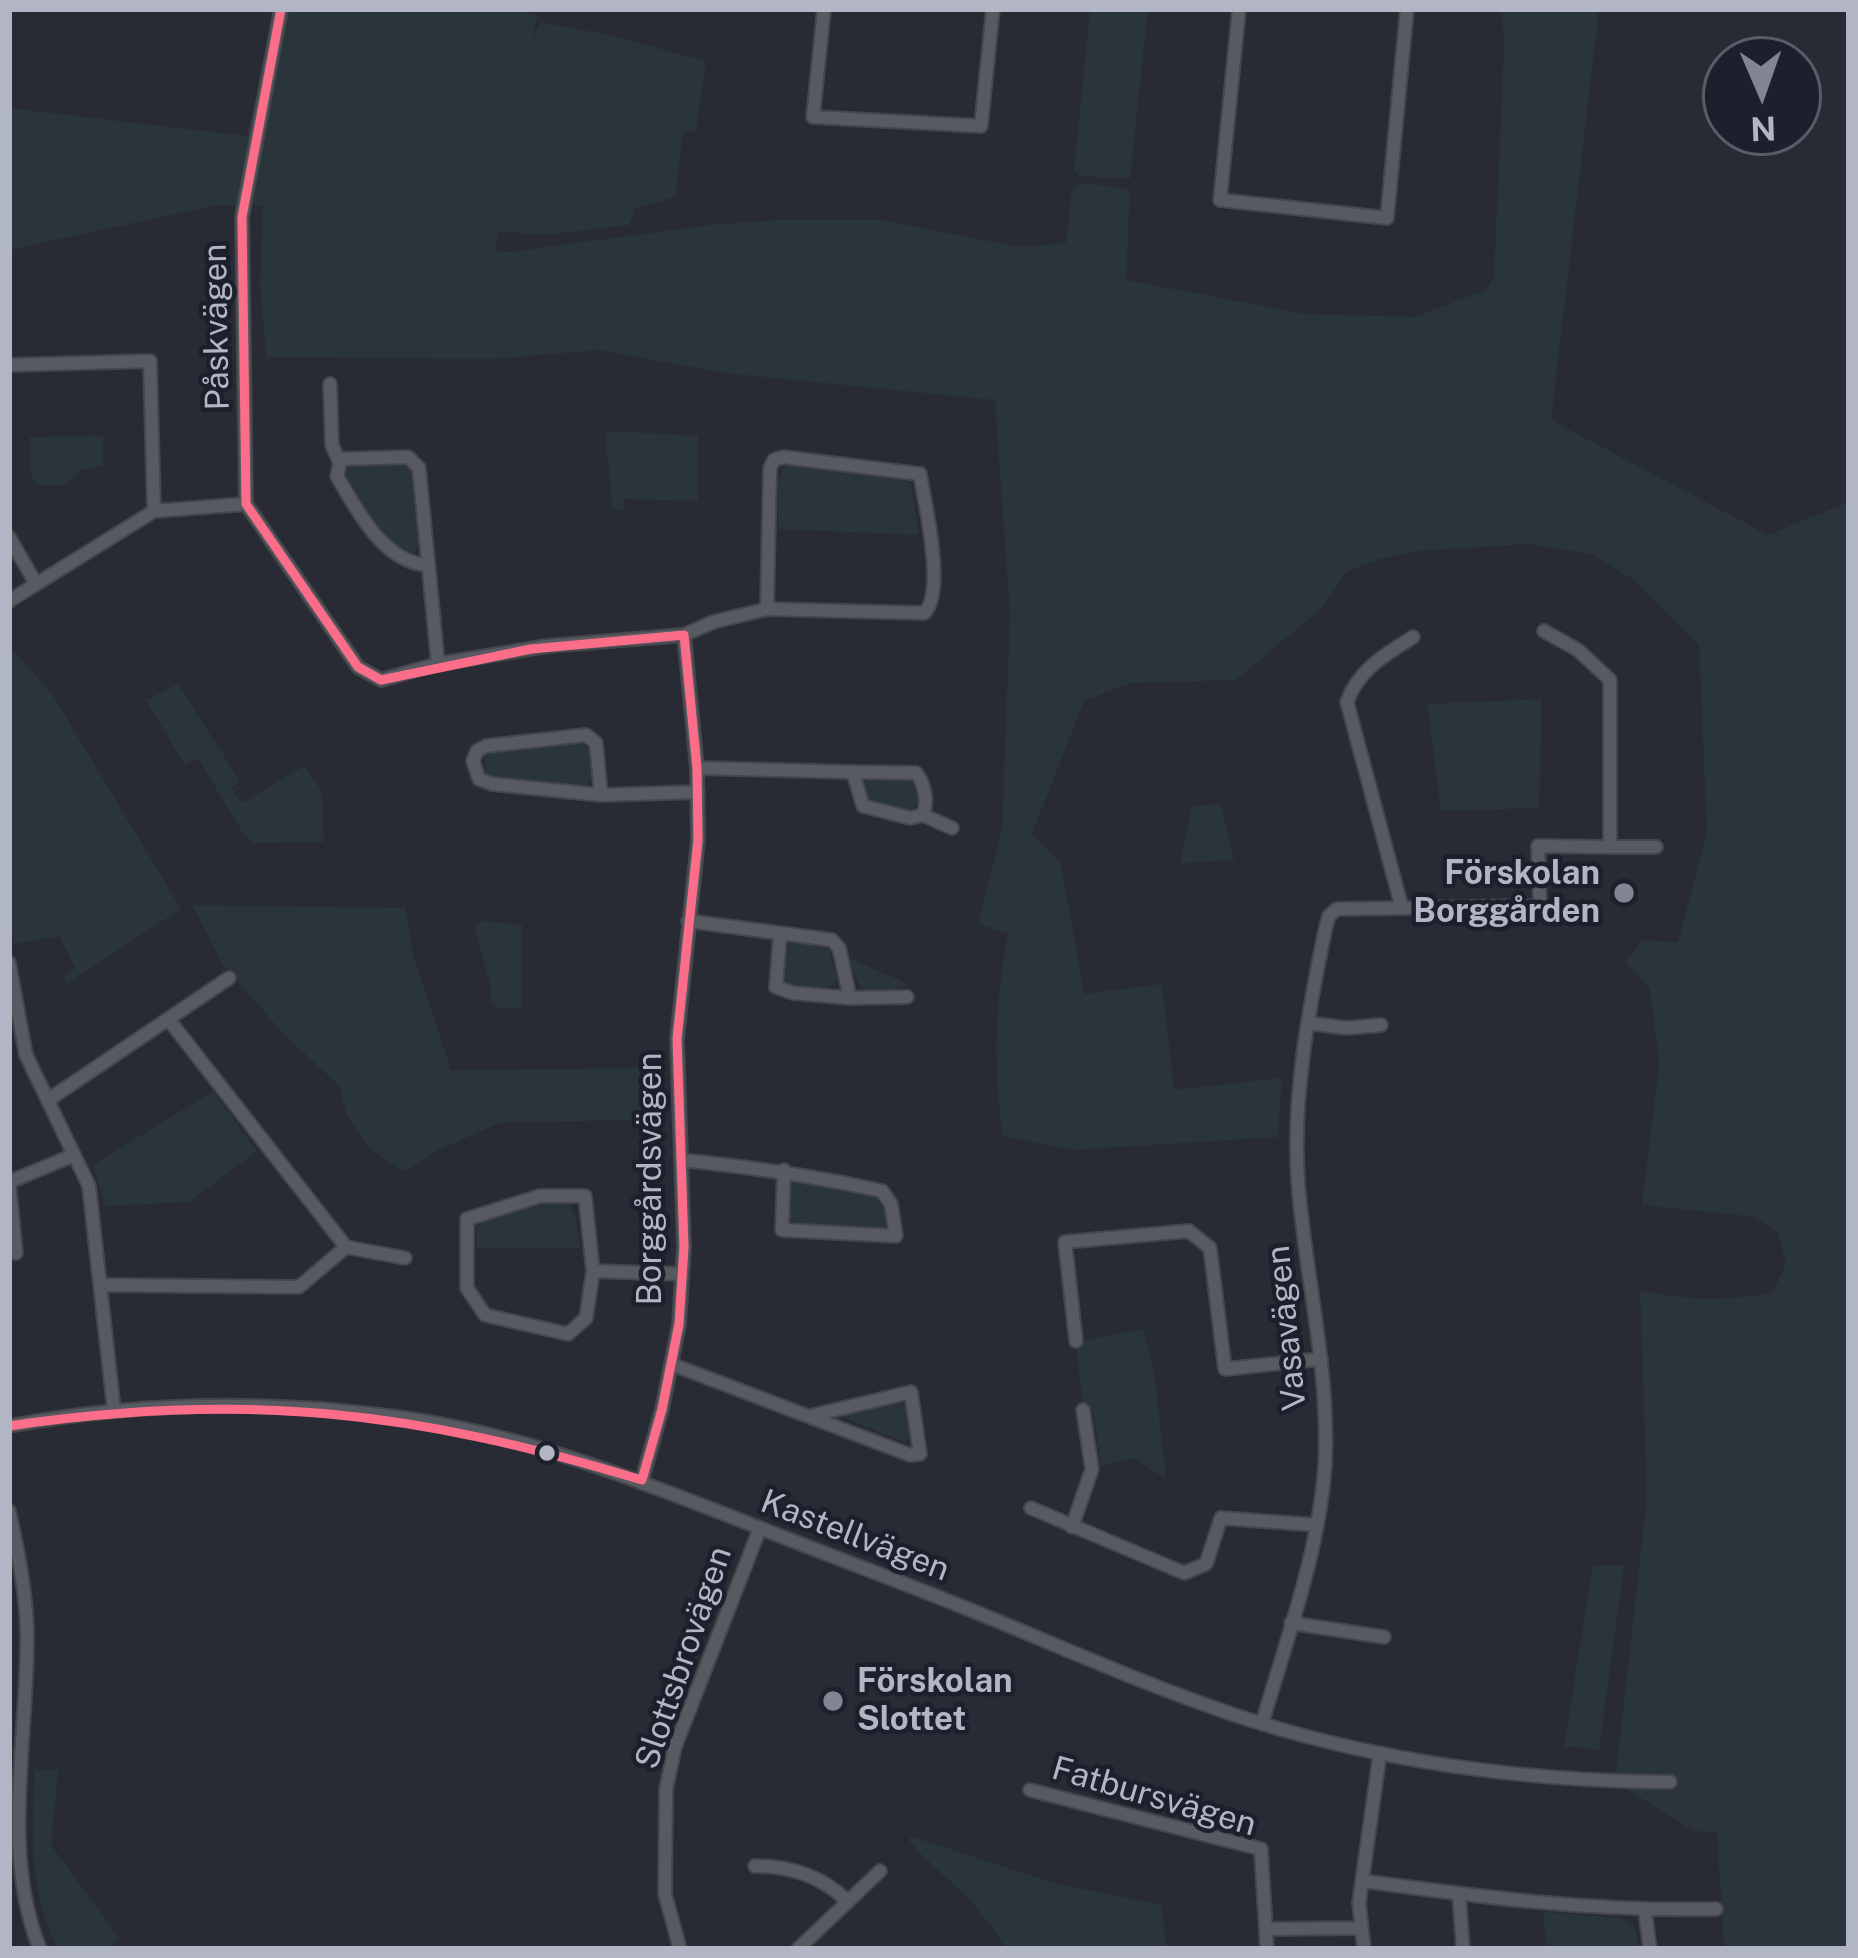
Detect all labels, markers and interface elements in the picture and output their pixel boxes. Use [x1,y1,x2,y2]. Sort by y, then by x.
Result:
north arrow [1702,36,1822,156]
text: N [1750,110,1777,148]
street label: Påskvägen [196,243,238,411]
place label: Förskolan Borggården [1413,854,1600,932]
marker: Förskolan Borggården [1611,880,1637,906]
street label: Borggårdsvägen [631,1053,671,1305]
street label: Vasavägen [1259,1244,1315,1412]
unlabelled marker [536,1442,558,1464]
street label: Kastellvägen [755,1482,955,1590]
street label: Slottsbrovägen [627,1542,741,1774]
place label: Förskolan Slottet [857,1662,1013,1740]
marker: Förskolan Slottet [820,1688,846,1714]
street label: Fatbursvägen [1047,1749,1261,1845]

